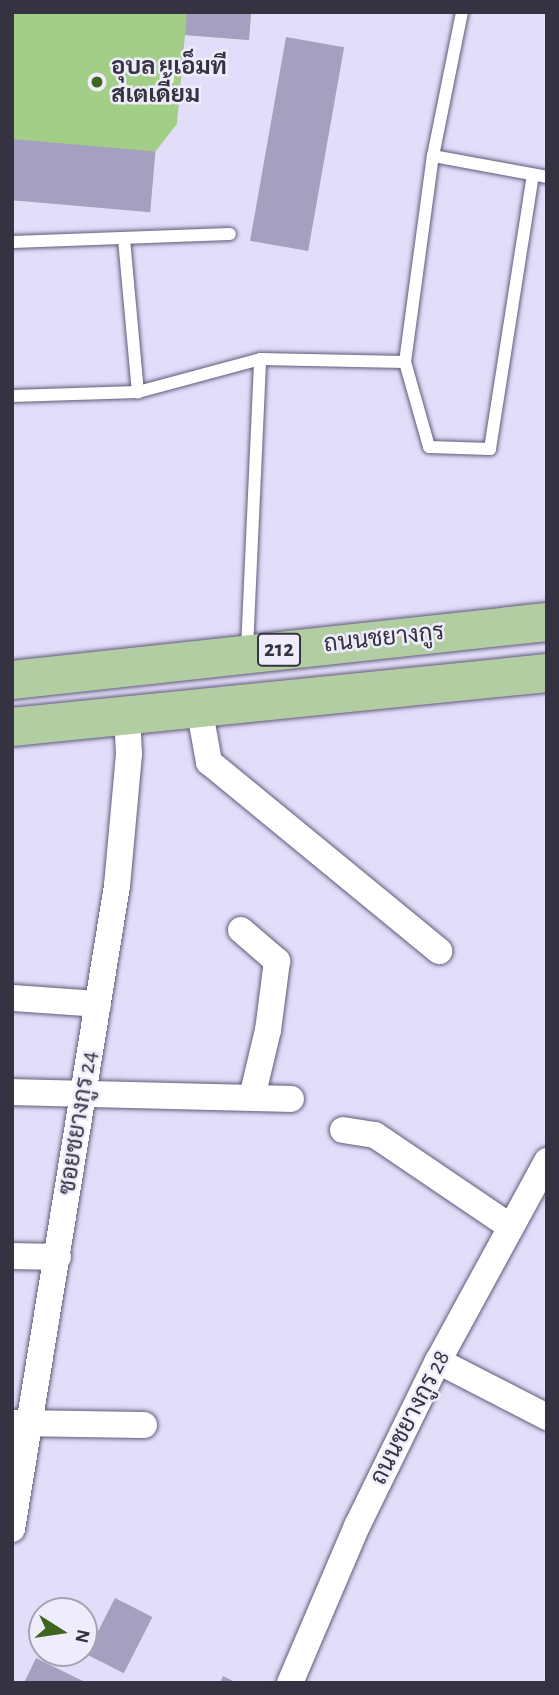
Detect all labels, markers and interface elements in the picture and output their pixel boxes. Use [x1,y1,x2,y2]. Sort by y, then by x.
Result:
place label: อุบล ยูเอ็มที สเตเดี้ยม [111,54,227,110]
marker: อุบล ยูเอ็มที สเตเดี้ยม [89,74,105,90]
street label: ถนนชยางกูร [322,618,446,660]
road number: 212 [256,630,302,670]
street label: ซอยชยางกูร 24 [53,1049,105,1197]
street label: ถนนชยางกูร 28 [365,1346,457,1490]
north arrow [28,1597,98,1667]
text: N [71,1628,93,1644]

